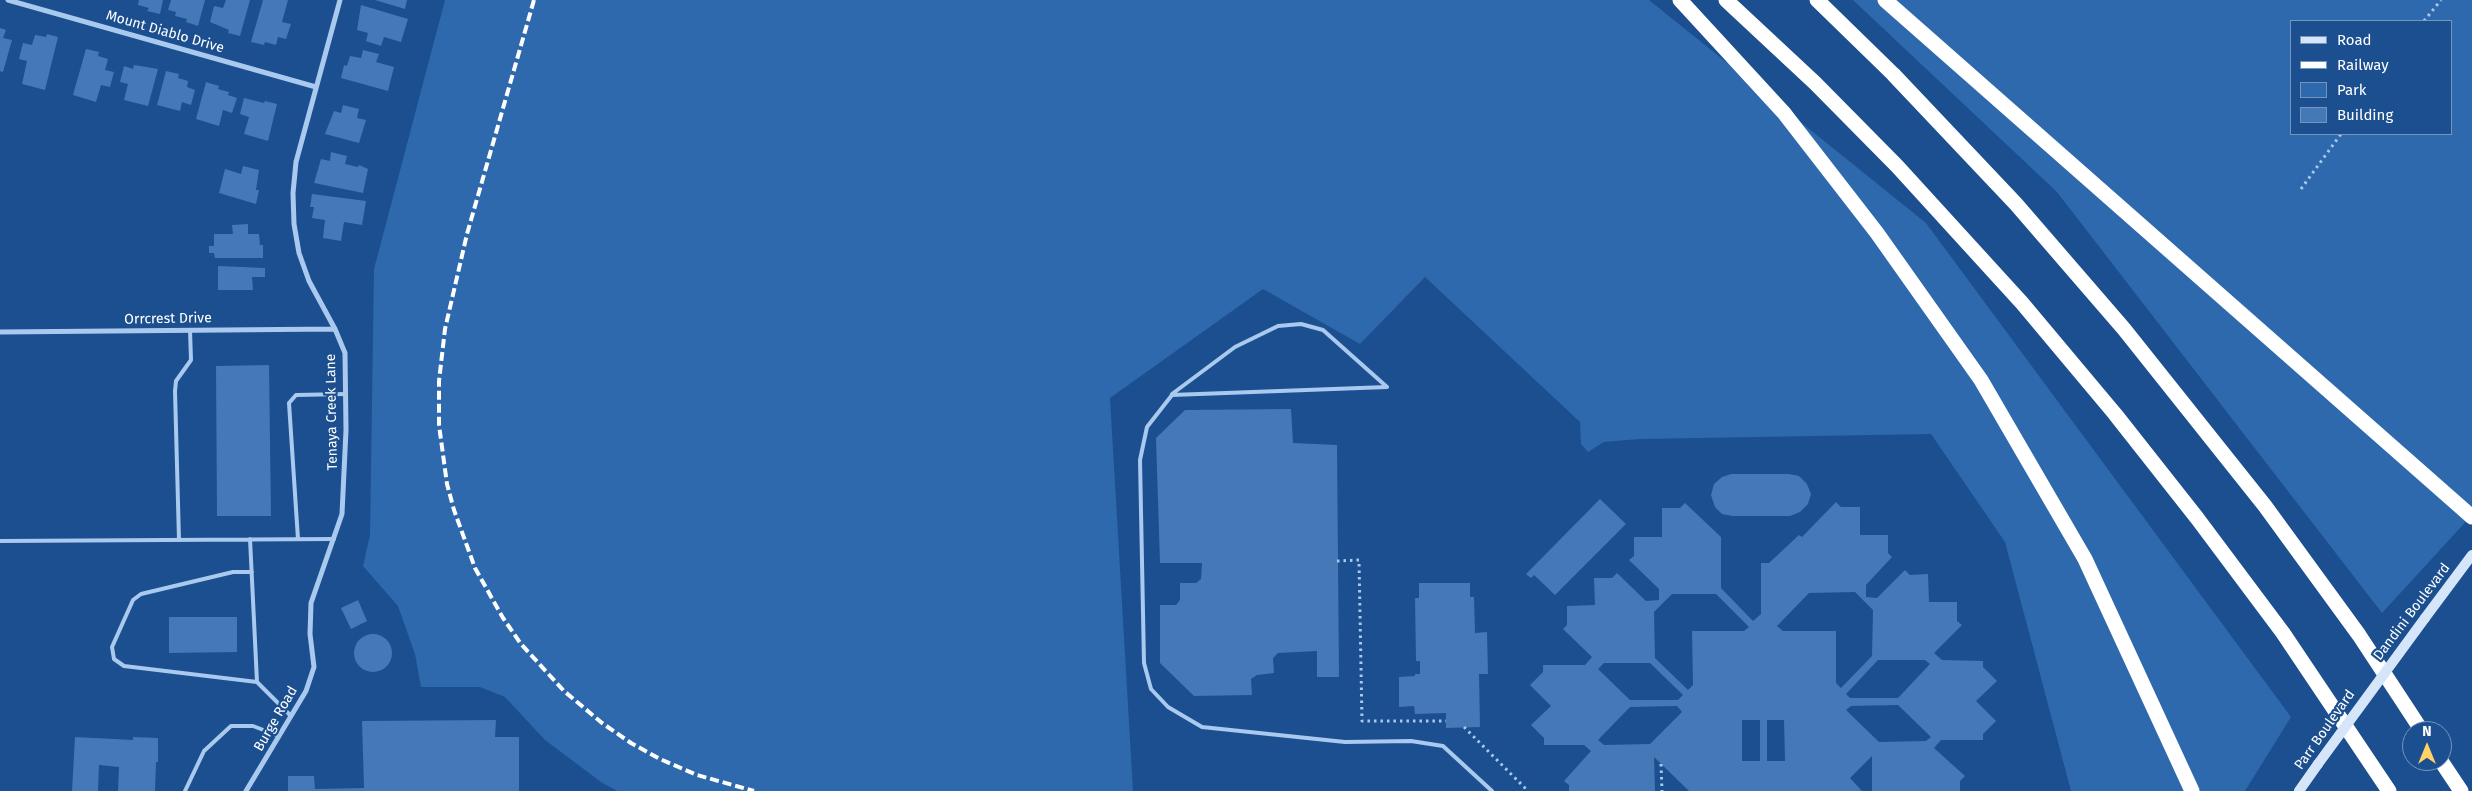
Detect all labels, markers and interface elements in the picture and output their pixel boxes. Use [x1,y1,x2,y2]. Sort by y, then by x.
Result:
street label: Mount Diablo Drive [104,7,226,57]
legend [2290,20,2452,135]
text: Road [2337,31,2372,49]
text: Railway [2337,56,2389,74]
text: Park [2337,81,2367,99]
text: Building [2337,106,2393,124]
street label: Orrcrest Drive [124,310,212,328]
street label: Tenaya Creek Lane [323,353,341,471]
street label: Dandini Boulevard [2370,560,2454,664]
street label: Burge Road [251,683,301,755]
street label: Parr Boulevard [2291,687,2359,773]
north arrow [2402,721,2452,771]
text: N [2422,723,2432,740]

